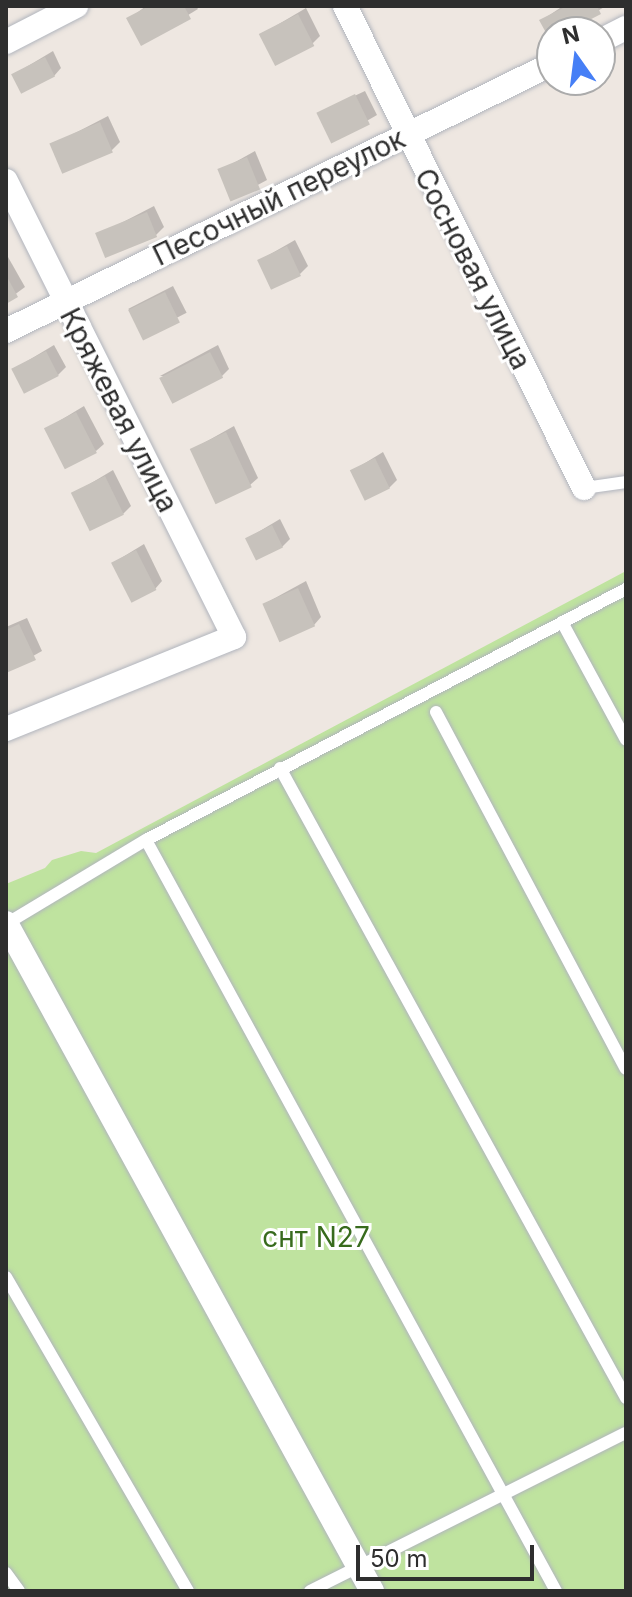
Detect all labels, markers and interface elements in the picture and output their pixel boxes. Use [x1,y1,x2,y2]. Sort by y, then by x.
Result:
north arrow [536,16,616,96]
text: N [559,20,582,49]
street label: Песочный переулок [148,121,410,273]
street label: Сосновая улица [408,163,538,375]
street label: Кряжевая улица [53,302,185,518]
park label: снт N27 [262,1220,370,1254]
scale bar [360,1529,538,1579]
text: 50 m [370,1544,428,1573]

